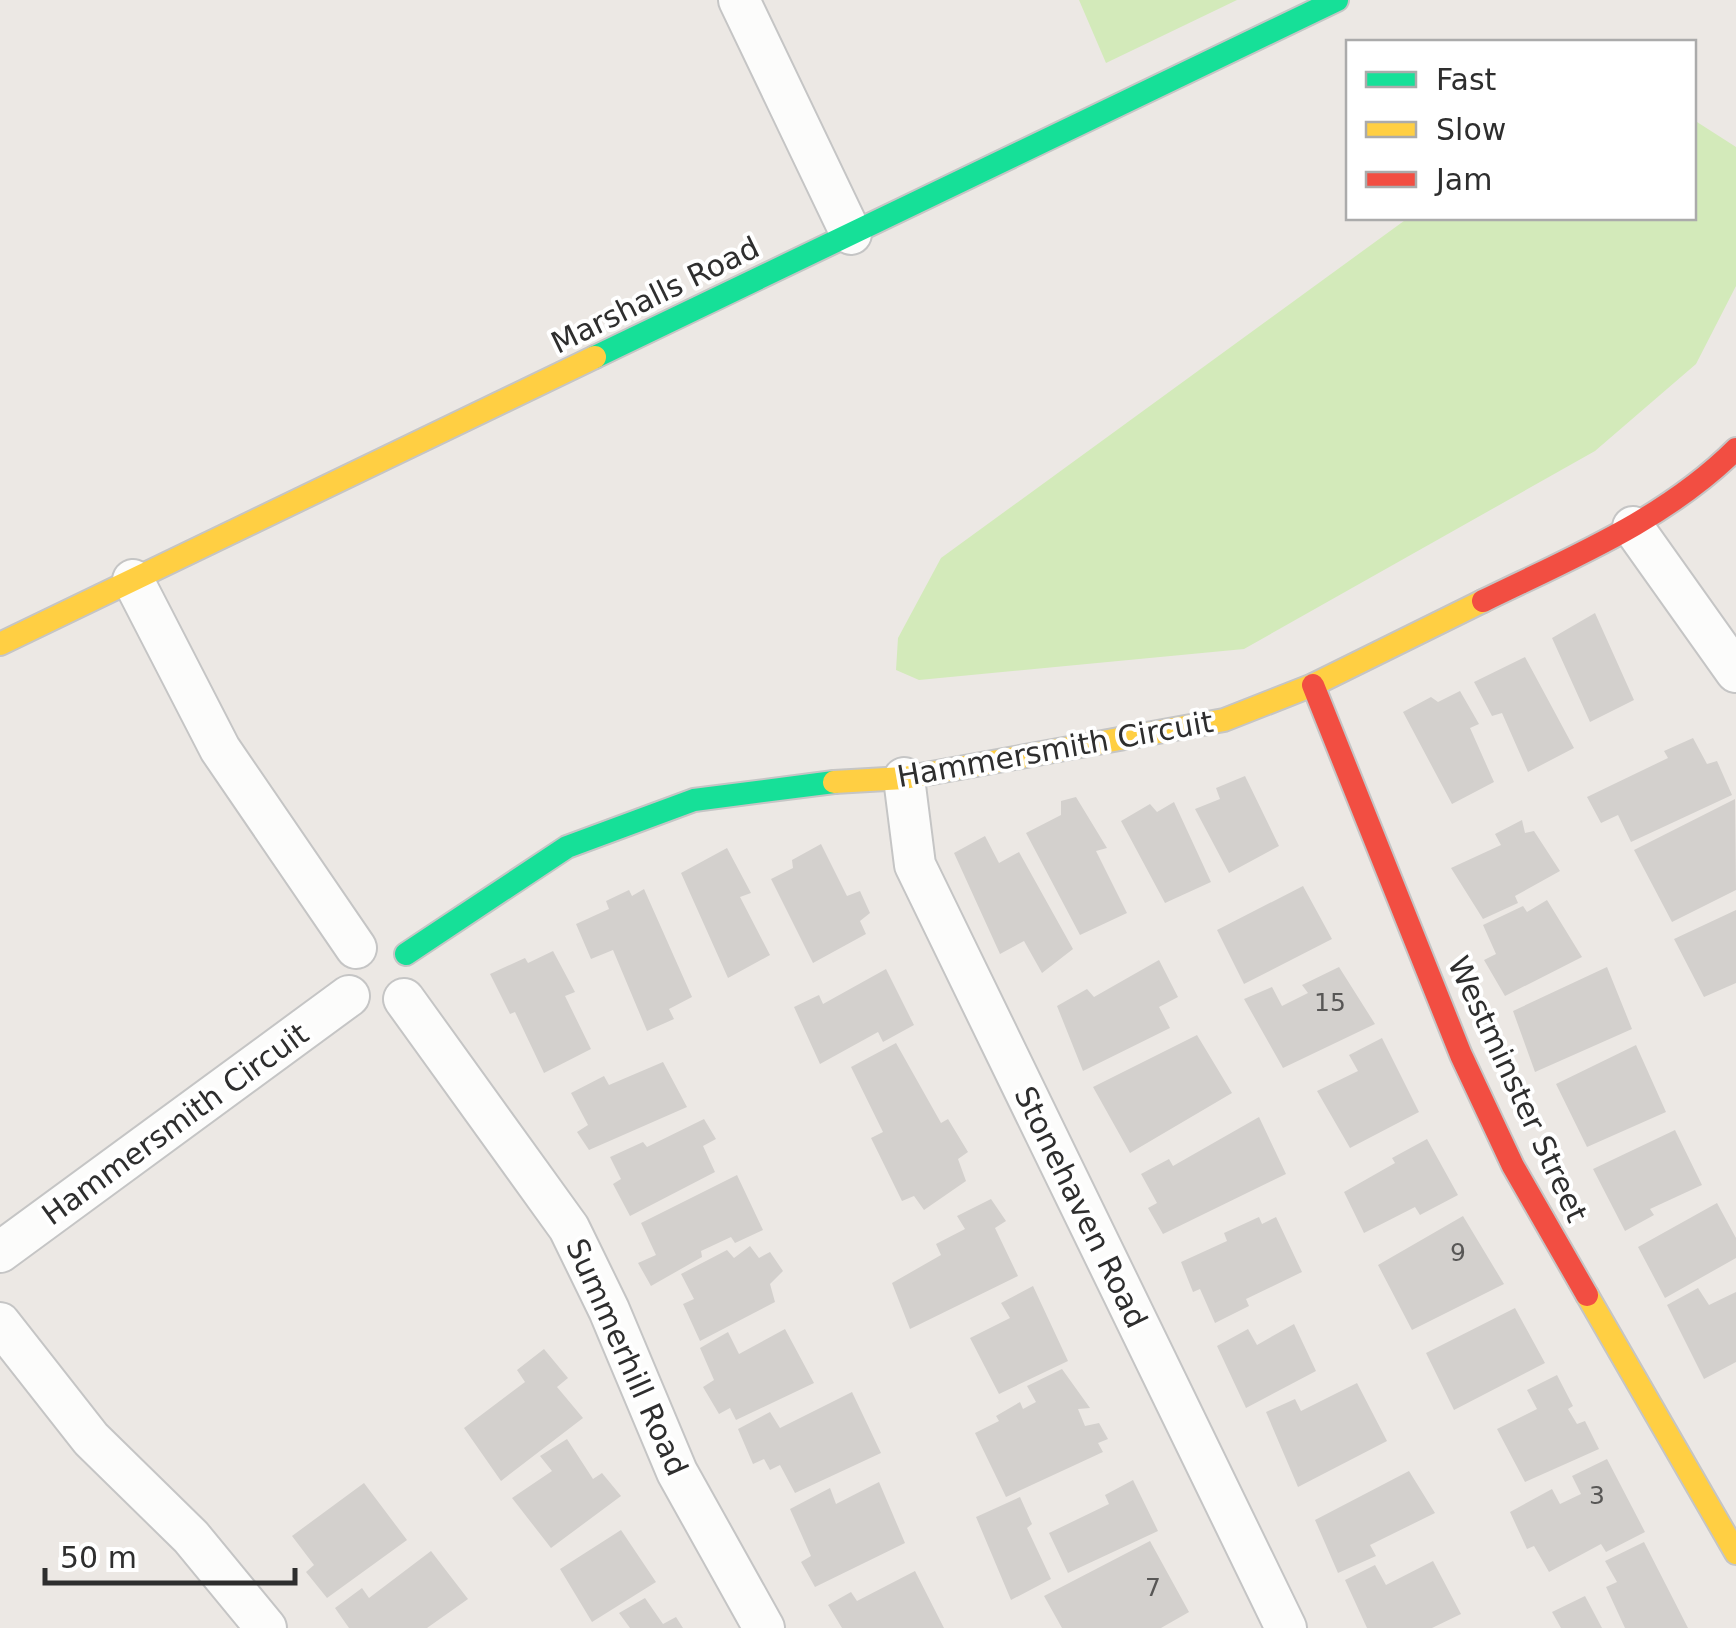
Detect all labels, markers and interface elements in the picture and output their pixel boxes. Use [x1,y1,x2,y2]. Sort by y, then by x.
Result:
legend [1346,40,1696,220]
text: Fast [1436,62,1497,97]
text: Slow [1436,112,1506,147]
text: Jam [1434,162,1492,197]
street label: Marshalls Road [545,230,765,360]
street label: Hammersmith Circuit [894,704,1216,794]
street label: Westminster Street [1441,951,1595,1228]
house number: 15 [1314,988,1346,1017]
street label: Hammersmith Circuit [35,1016,315,1232]
street label: Stonehaven Road [1007,1081,1155,1333]
street label: Summerhill Road [559,1233,695,1481]
house number: 9 [1450,1238,1466,1267]
house number: 3 [1589,1481,1605,1510]
scale bar [45,1523,295,1585]
text: 50 m [60,1540,137,1575]
house number: 7 [1145,1573,1161,1602]

